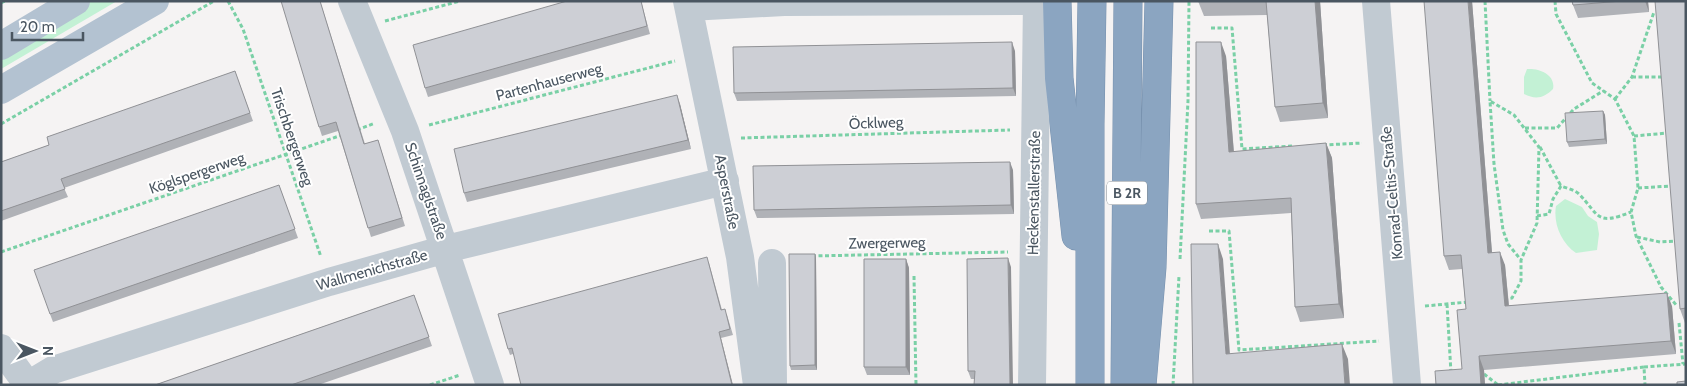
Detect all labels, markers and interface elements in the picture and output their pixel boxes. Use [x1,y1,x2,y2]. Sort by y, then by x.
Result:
scale bar [12,10,84,42]
text: 20 m [20,18,55,36]
street label: Partenhauserweg [494,59,605,105]
street label: Trischbergerweg [267,86,317,189]
street label: Öcklweg [848,113,904,133]
street label: Konrad-Celtis-Straße [1377,125,1407,260]
street label: Heckenstallerstraße [1024,130,1044,255]
street label: Schinnaglstraße [401,140,451,242]
street label: Köglspergerweg [147,148,248,198]
street label: Asperstraße [711,153,743,231]
road number: B 2R [1107,182,1147,204]
street label: Zwergerweg [848,233,926,253]
street label: Wallmenichstraße [314,245,430,294]
north arrow [10,326,60,376]
text: N [39,346,57,356]

